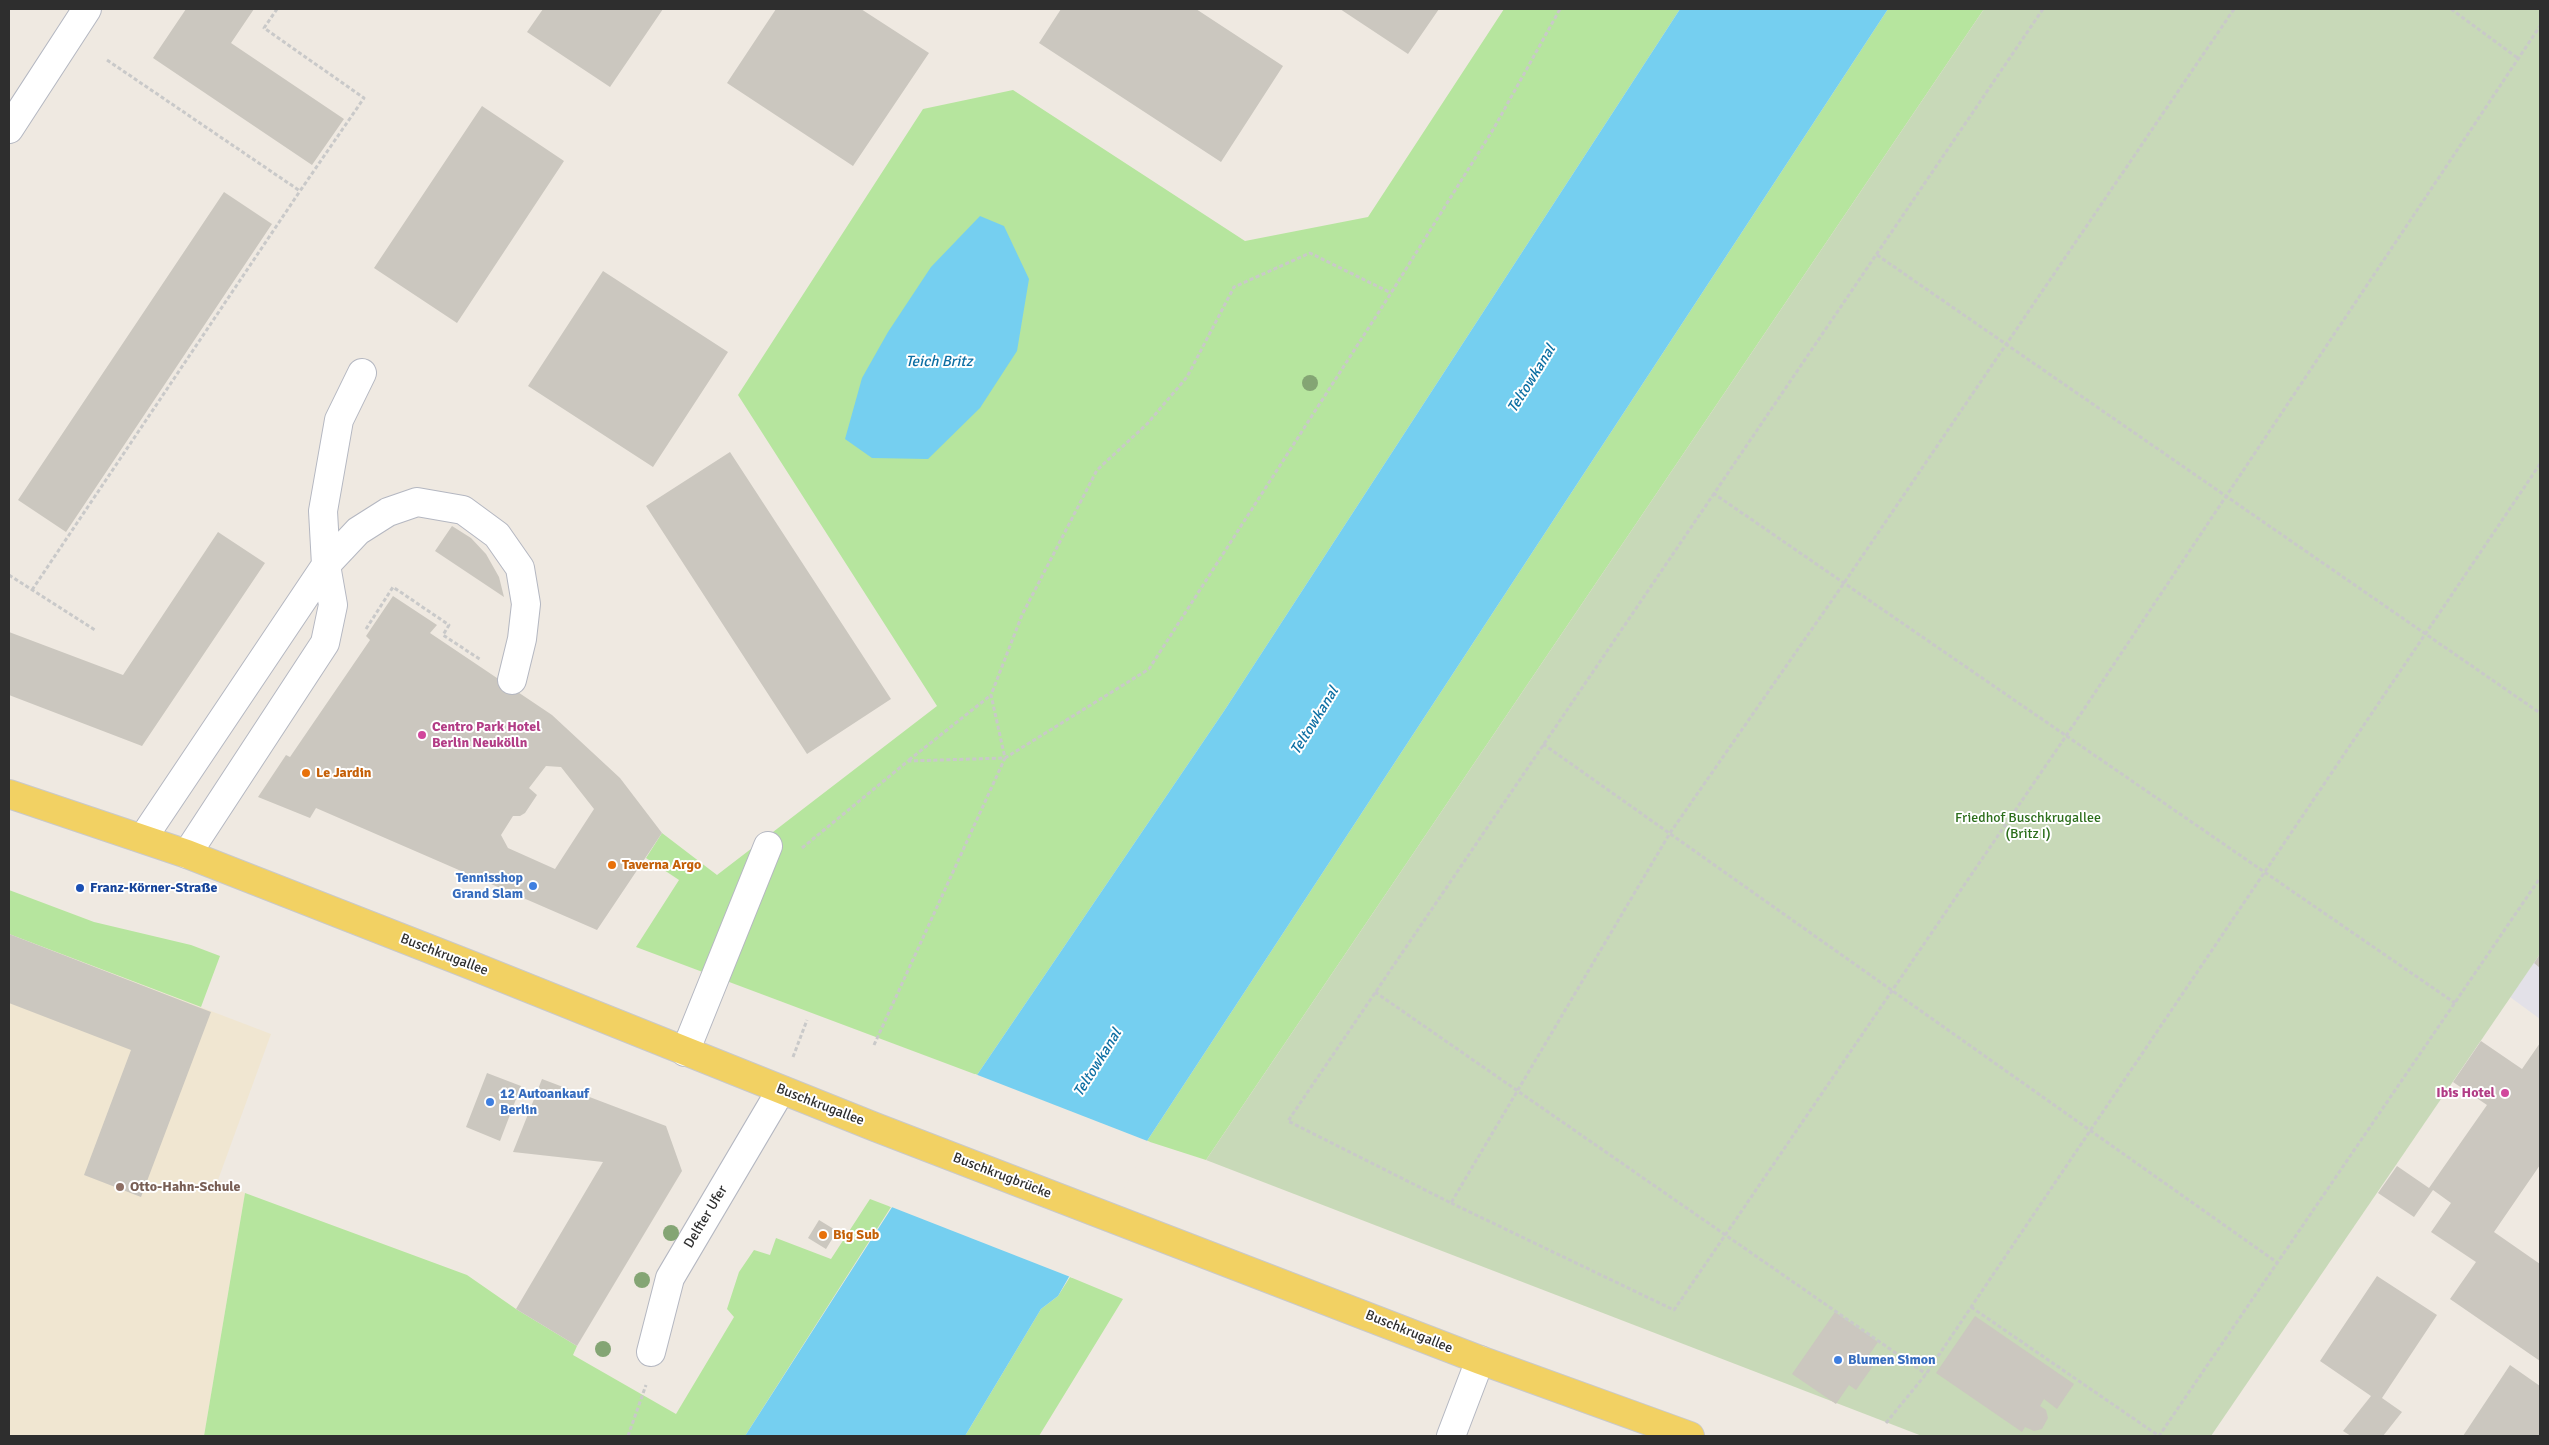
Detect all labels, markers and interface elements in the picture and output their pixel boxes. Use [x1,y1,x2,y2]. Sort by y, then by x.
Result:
water label: Teltowkanal [1504,342,1560,416]
water label: Teich Britz [905,353,973,371]
water label: Teltowkanal [1287,684,1343,758]
place label: Centro Park Hotel Berlin Neukölln [432,719,541,752]
marker: Centro Park Hotel Berlin Neukölln [416,729,428,741]
place label: Le Jardin [316,765,371,781]
marker: Le Jardin [300,767,312,779]
park label: Friedhof Buschkrugallee (Britz I) [1955,810,2101,842]
place label: Taverna Argo [622,857,701,873]
marker: Taverna Argo [606,859,618,871]
place label: Tennisshop Grand Slam [452,870,523,902]
place label: Franz-Körner-Straße [90,880,217,896]
marker: Tennisshop Grand Slam [527,880,539,892]
marker: Franz-Körner-Straße [74,882,86,894]
street label: Buschkrugallee [398,931,490,979]
water label: Teltowkanal [1070,1026,1126,1100]
street label: Buschkrugallee [774,1081,866,1129]
place label: Ibis Hotel [2436,1085,2495,1101]
place label: 12 Autoankauf Berlin [500,1086,589,1118]
marker: Ibis Hotel [2499,1087,2511,1099]
marker: 12 Autoankauf Berlin [484,1096,496,1108]
street label: Buschkrugbrücke [950,1149,1054,1203]
place label: Otto-Hahn-Schule [130,1179,241,1195]
marker: Otto-Hahn-Schule [114,1181,126,1193]
street label: Delfter Ufer [681,1183,731,1251]
place label: Big Sub [833,1227,879,1243]
marker: Big Sub [817,1229,829,1241]
street label: Buschkrugallee [1363,1307,1455,1357]
place label: Blumen Simon [1848,1352,1936,1368]
marker: Blumen Simon [1832,1354,1844,1366]

